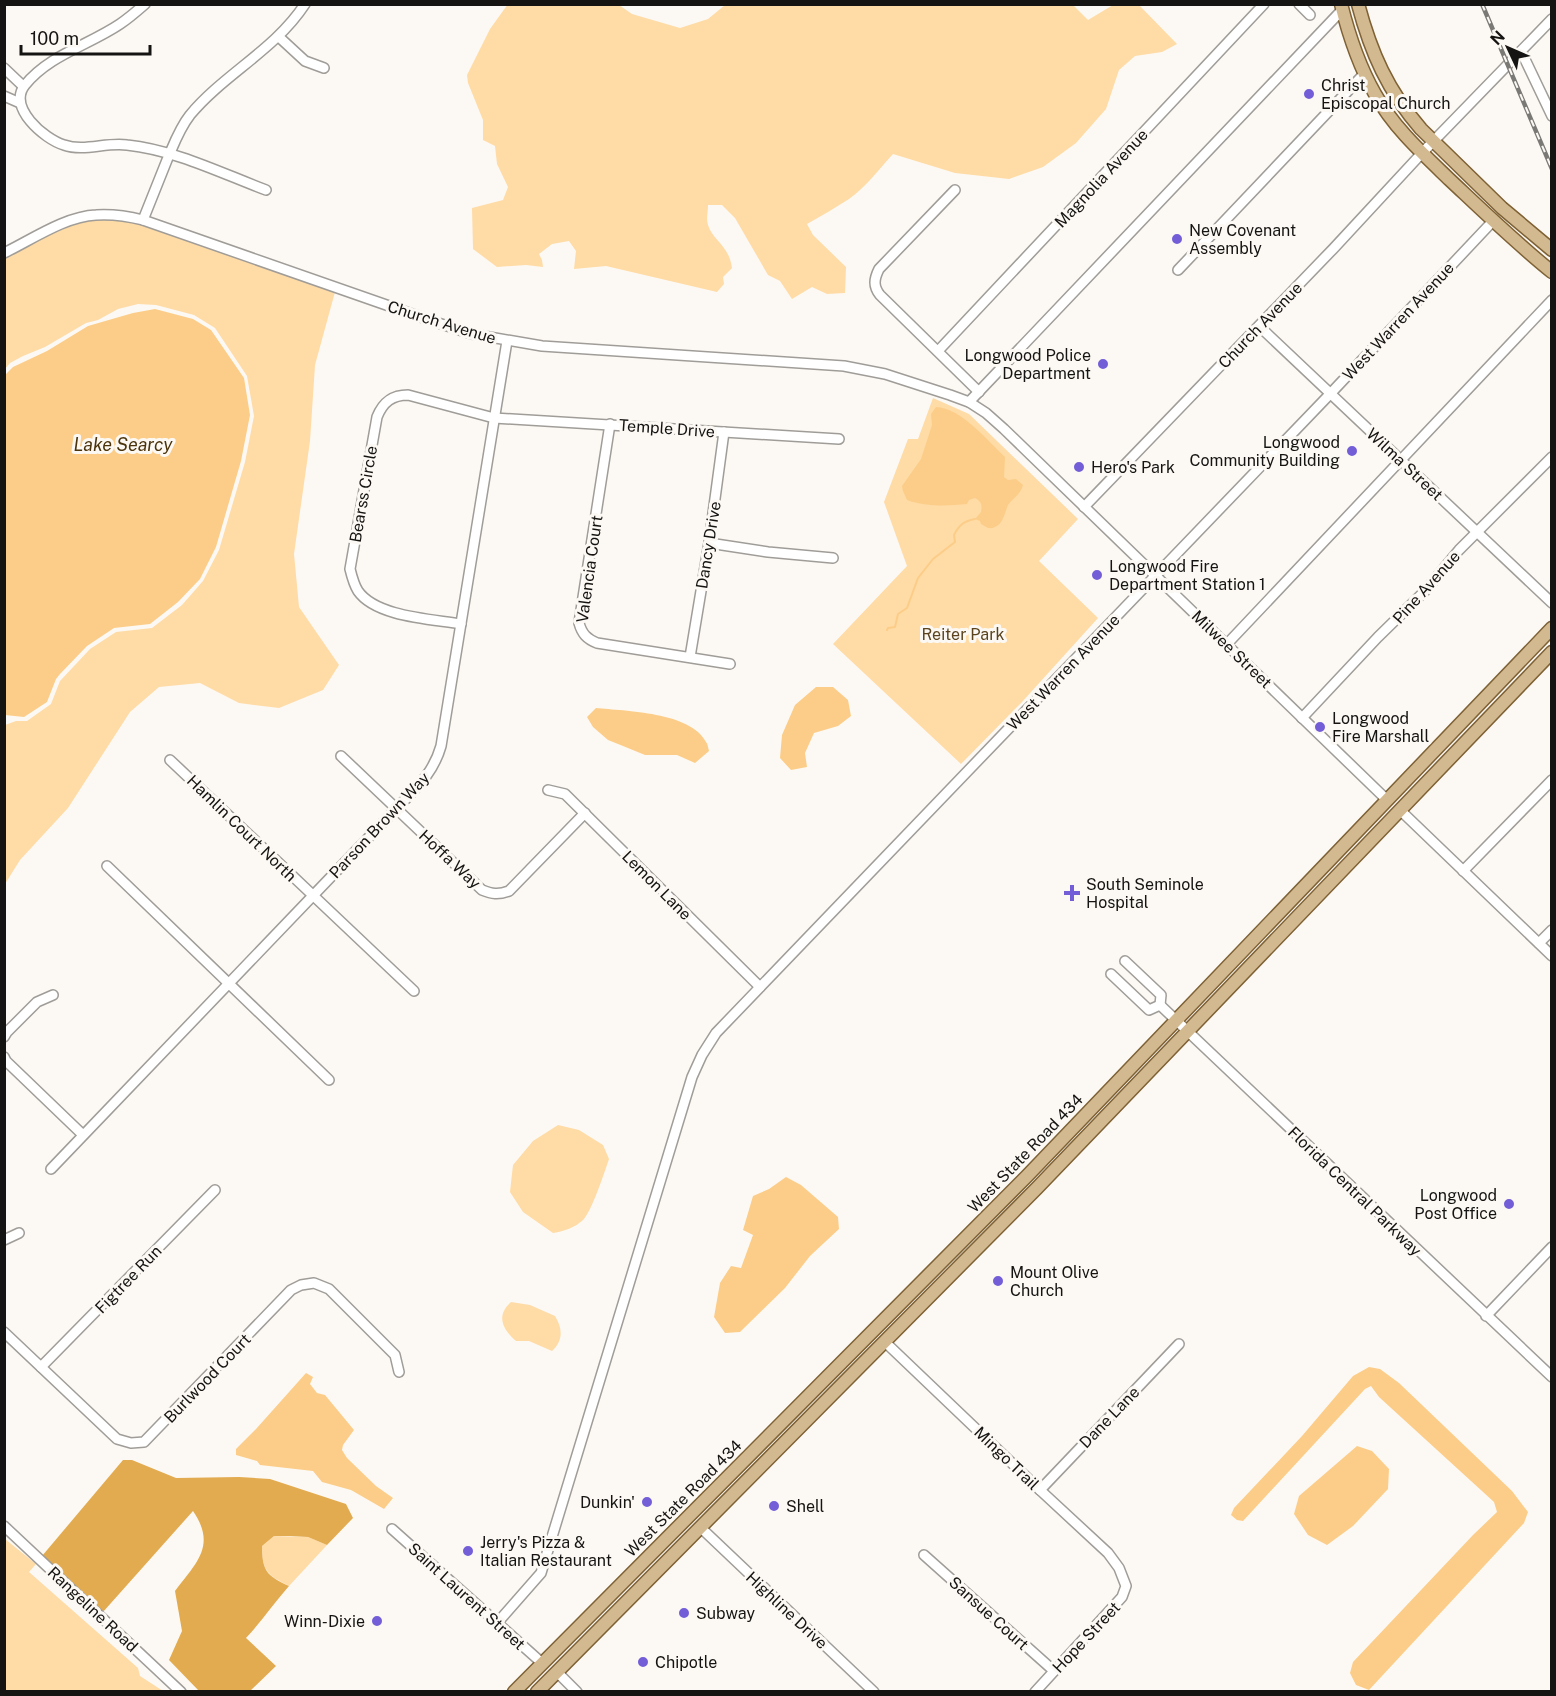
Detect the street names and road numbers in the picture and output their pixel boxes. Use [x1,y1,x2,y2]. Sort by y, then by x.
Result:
street label: Magnolia Avenue [1051,125,1152,231]
street label: West Warren Avenue [1339,259,1458,384]
street label: Church Avenue [1214,278,1306,372]
street label: Church Avenue [385,297,498,348]
street label: Temple Drive [618,416,716,441]
street label: Wilma Street [1363,424,1447,505]
street label: Bearss Circle [346,444,381,544]
street label: Dancy Drive [692,500,725,590]
street label: Valencia Court [573,514,606,624]
street label: Pine Avenue [1389,547,1464,628]
street label: Milwee Street [1188,606,1276,692]
street label: West Warren Avenue [1003,610,1124,734]
street label: Parson Brown Way [325,768,434,882]
street label: Hamlin Court North [183,771,300,886]
street label: Hoffa Way [415,826,485,893]
street label: Lemon Lane [618,847,695,924]
street label: West State Road 434 [964,1090,1087,1217]
street label: Florida Central Parkway [1284,1123,1426,1260]
street label: Figtree Run [91,1241,165,1317]
street label: Burlwood Court [160,1330,255,1427]
street label: Dane Lane [1075,1383,1143,1452]
street label: Mingo Trail [970,1423,1043,1494]
street label: West State Road 434 [621,1436,746,1561]
street label: Saint Laurent Street [404,1539,529,1654]
street label: Rangeline Road [44,1563,142,1656]
street label: Highline Drive [742,1568,831,1653]
street label: Sansue Court [945,1573,1032,1654]
street label: Hope Street [1049,1598,1124,1677]

